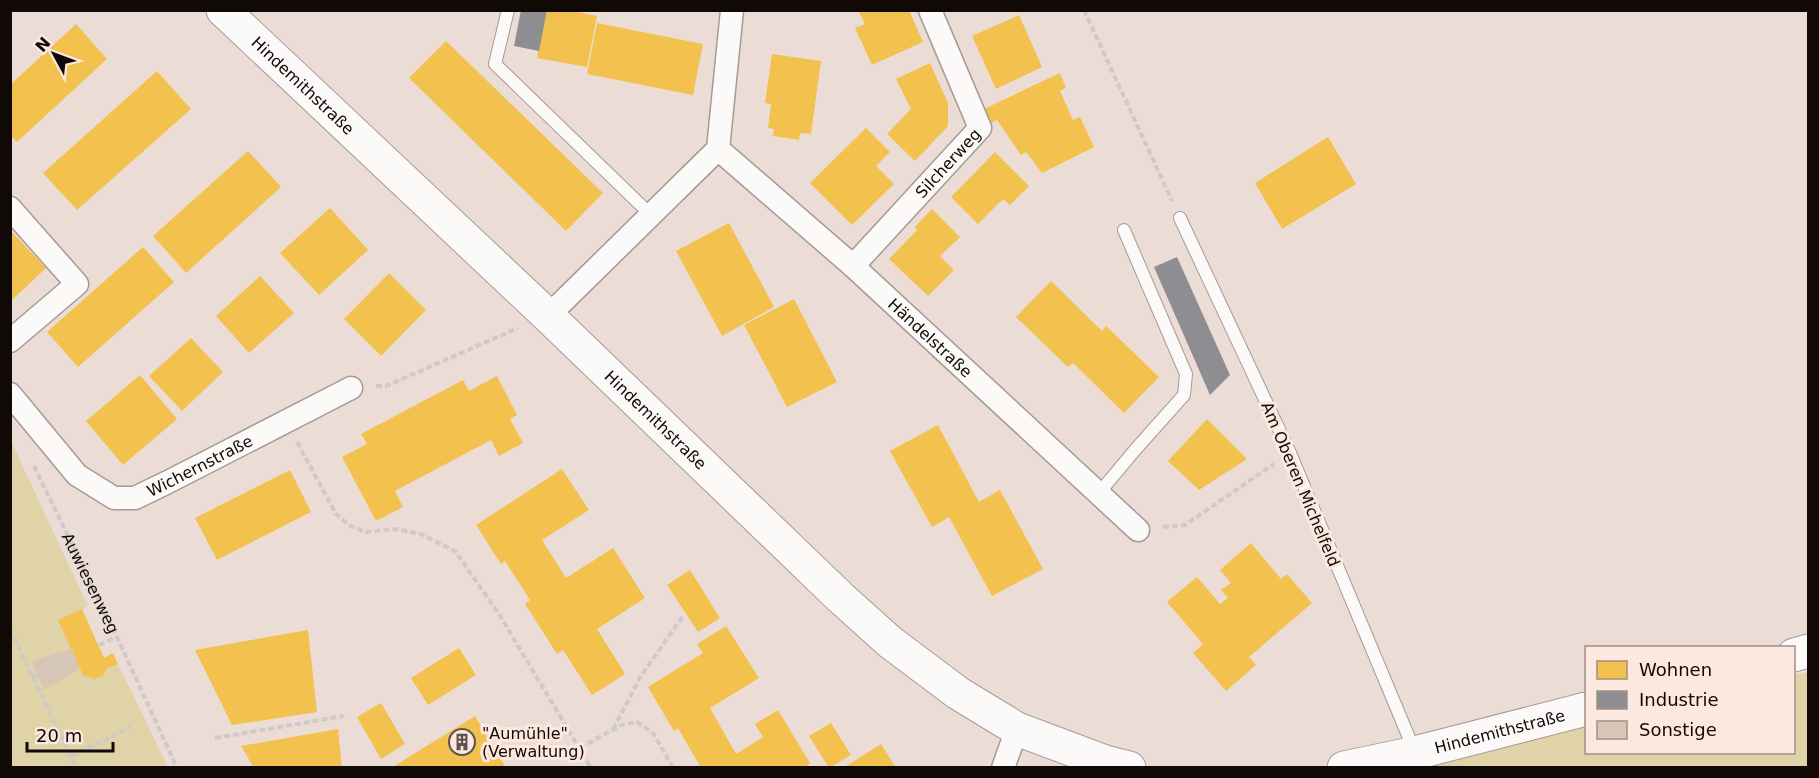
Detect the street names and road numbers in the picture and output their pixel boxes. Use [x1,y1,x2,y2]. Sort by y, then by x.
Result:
street label: Hindemithstraße [247,33,358,139]
street label: Silcherweg [912,125,985,202]
street label: Händelstraße [884,295,976,381]
street label: Hindemithstraße [601,367,710,473]
street label: Am Oberen Michelfeld [1257,399,1344,569]
street label: Wichernstraße [144,431,256,501]
street label: Auwiesenweg [58,530,123,637]
street label: Hindemithstraße [1433,706,1567,758]

